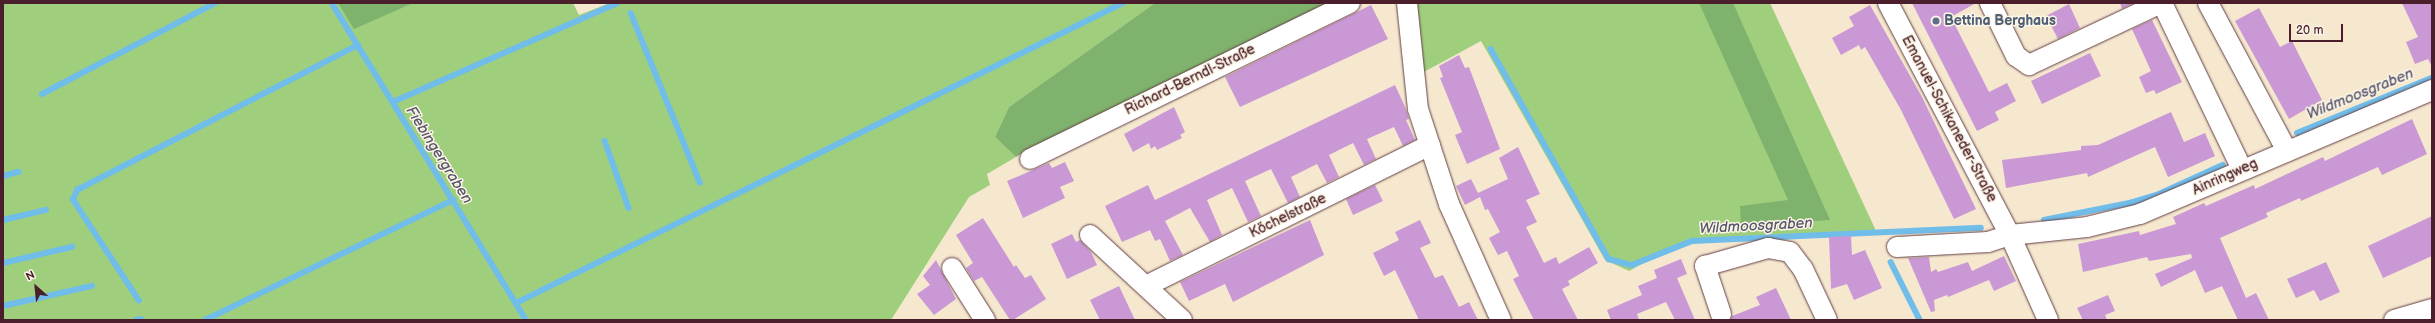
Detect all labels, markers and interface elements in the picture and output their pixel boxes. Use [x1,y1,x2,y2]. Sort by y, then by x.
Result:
place label: Bettina Berghaus [1944,13,2056,29]
marker: Bettina Berghaus [1931,16,1941,26]
scale bar [2291,16,2345,42]
text: 20 m [2296,23,2323,38]
street label: Emanuel-Schikaneder-Straße [1898,33,2000,205]
street label: Richard-Berndl-Straße [1122,41,1258,119]
water label: Wildmoosgraben [2304,64,2416,124]
water label: Fiebingergraben [402,103,476,207]
street label: Ainringweg [2190,155,2260,199]
street label: Köchelstraße [1247,190,1329,242]
water label: Wildmoosgraben [1699,214,1813,238]
north arrow [16,267,56,307]
text: N [24,268,37,284]

